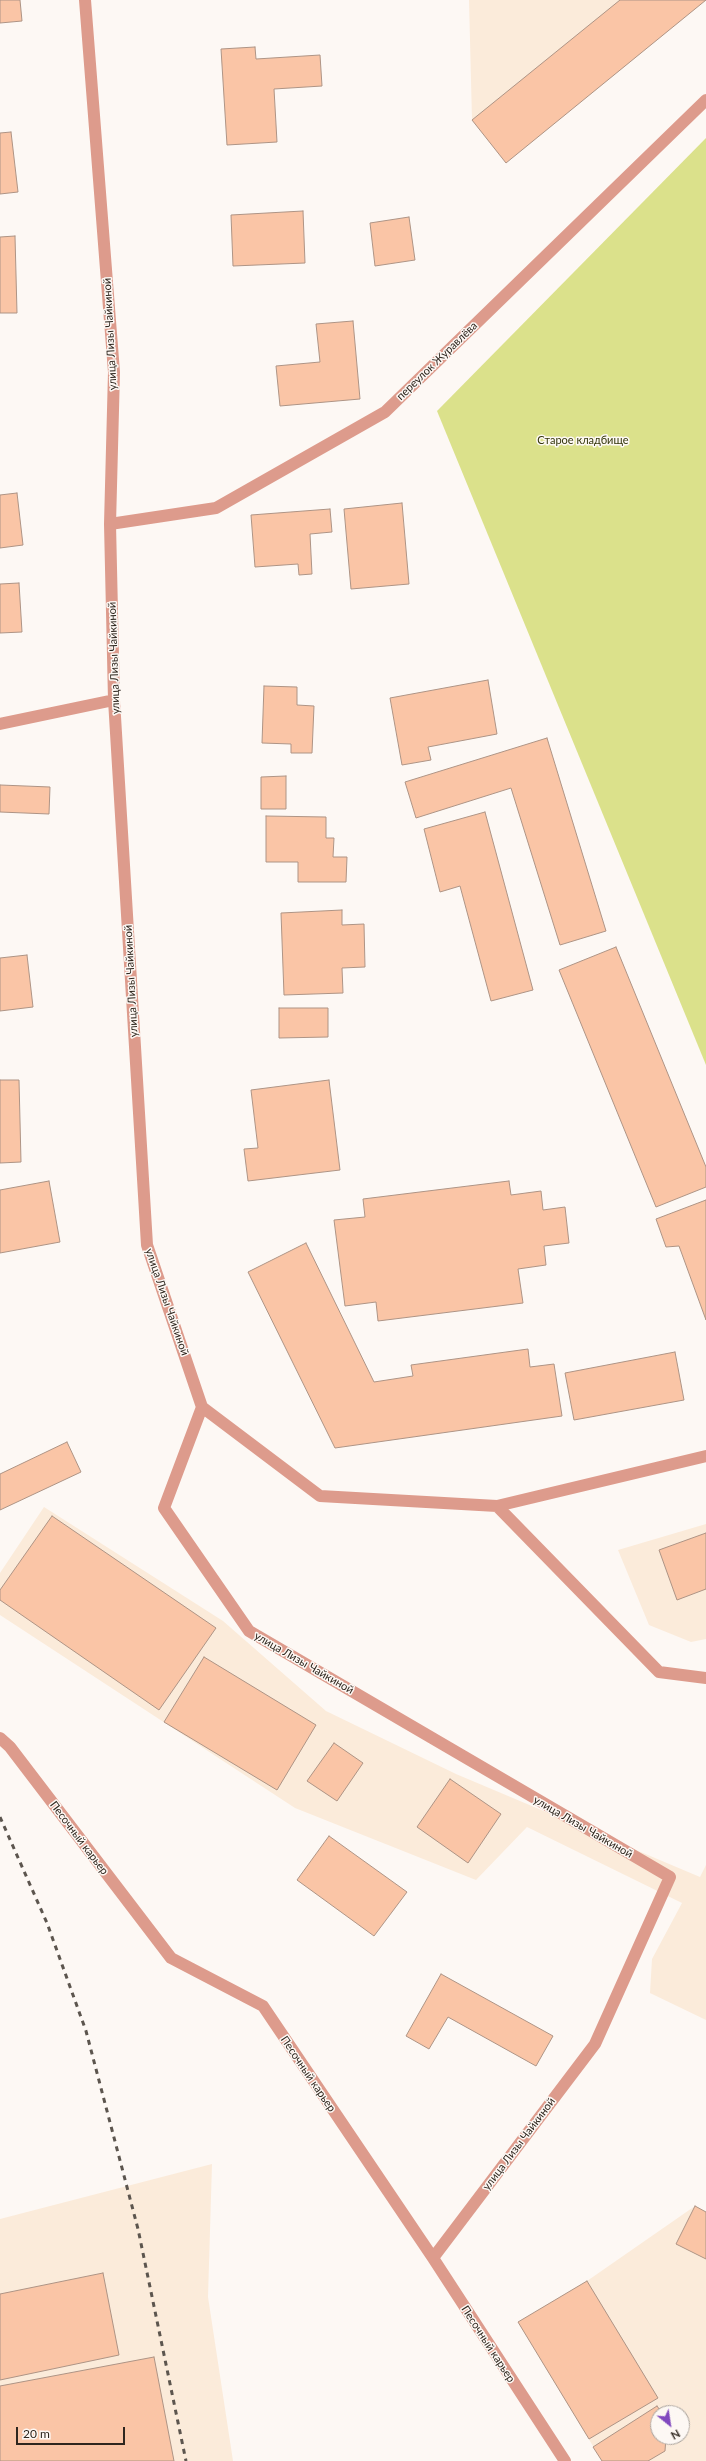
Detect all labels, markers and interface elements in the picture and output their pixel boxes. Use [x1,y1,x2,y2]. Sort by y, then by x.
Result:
street label: улица Лизы Чайкиной [100,277,120,391]
street label: переулок Журавлёва [394,319,480,403]
park label: Старое кладбище [537,433,629,447]
street label: улица Лизы Чайкиной [105,602,123,714]
street label: улица Лизы Чайкиной [121,924,141,1038]
street label: улица Лизы Чайкиной [142,1247,192,1357]
street label: улица Лизы Чайкиной [252,1629,356,1697]
street label: улица Лизы Чайкиной [531,1793,635,1861]
street label: Песочный карьер [47,1799,111,1877]
street label: Песочный карьер [278,2034,338,2114]
street label: улица Лизы Чайкиной [480,2095,558,2193]
street label: Песочный карьер [458,2303,518,2385]
north arrow [650,2405,690,2445]
scale bar [18,2419,127,2445]
text: 20 m [23,2426,50,2441]
text: N [669,2427,683,2443]

